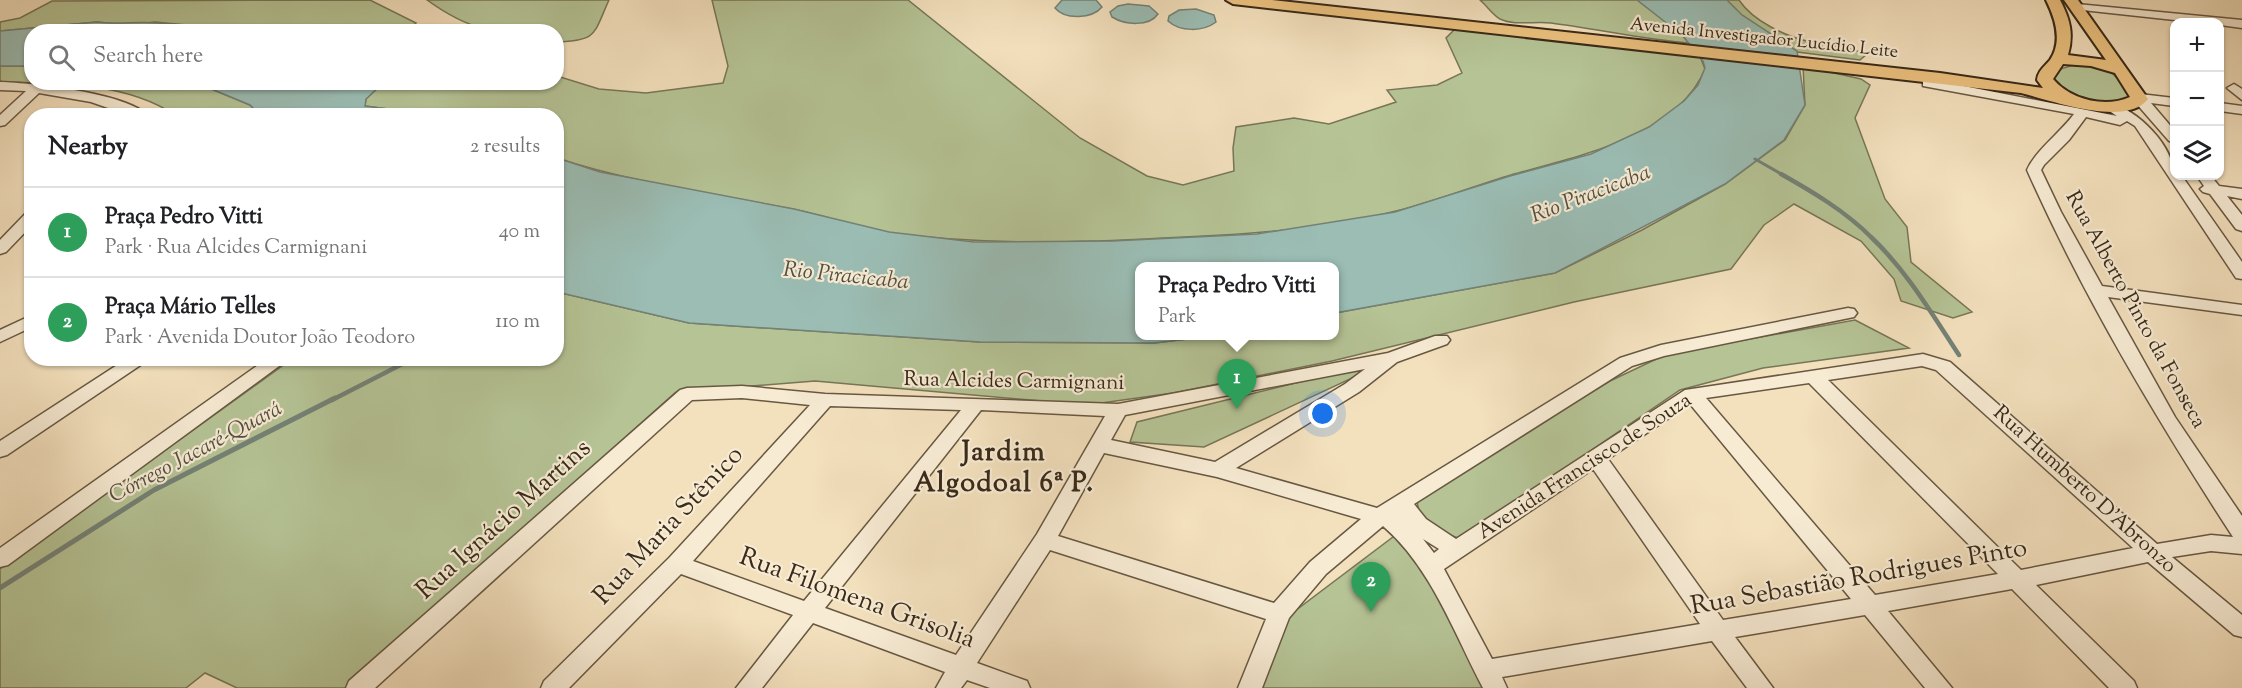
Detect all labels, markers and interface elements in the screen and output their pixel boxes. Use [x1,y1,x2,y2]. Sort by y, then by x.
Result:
street label: Avenida Investigador Lucídio Leite [1629,12,1899,66]
map controls [2170,18,2224,180]
button: + [2170,18,2224,72]
search box [24,24,564,90]
icon: search [45,41,78,74]
text: Search here [93,41,203,73]
button: − [2170,72,2224,126]
button: layers [2170,126,2224,180]
text: Nearby [48,129,128,166]
text: 2 results [470,133,540,162]
water label: Rio Piracicaba [1526,157,1656,233]
street label: Rua Alberto Pinto da Fonseca [2057,186,2213,434]
text: Praça Pedro Vitti [105,202,263,234]
text: 1 [64,218,71,247]
text: 40 m [499,218,540,247]
text: Park · Rua Alcides Carmignani [105,234,367,263]
water label: Rio Piracicaba [782,255,910,299]
popup [1135,262,1339,340]
text: Praça Pedro Vitti [1158,271,1316,303]
text: Praça Mário Telles [105,292,276,324]
text: Park [1158,303,1196,332]
text: 2 [63,308,72,337]
text: 110 m [495,308,540,337]
text: Park · Avenida Doutor João Teodoro [105,324,415,353]
pin: 1 [1218,360,1256,409]
street label: Rua Alcides Carmignani [903,365,1125,399]
street label: Avenida Francisco de Souza [1472,386,1698,548]
water label: Córrego Jacaré-Quará [104,394,288,512]
your location [1308,399,1337,428]
street label: Rua Humberto D'Abronzo [1985,399,2183,581]
street label: Rua Ignácio Martins [408,431,600,609]
district label: Jardim Algodoal 6ª P. [914,434,1094,504]
street label: Rua Maria Stênico [585,438,753,614]
street label: Rua Sebastião Rodrigues Pinto [1688,530,2030,626]
street label: Rua Filomena Grisolia [734,539,980,659]
pin: 2 [1352,562,1390,612]

